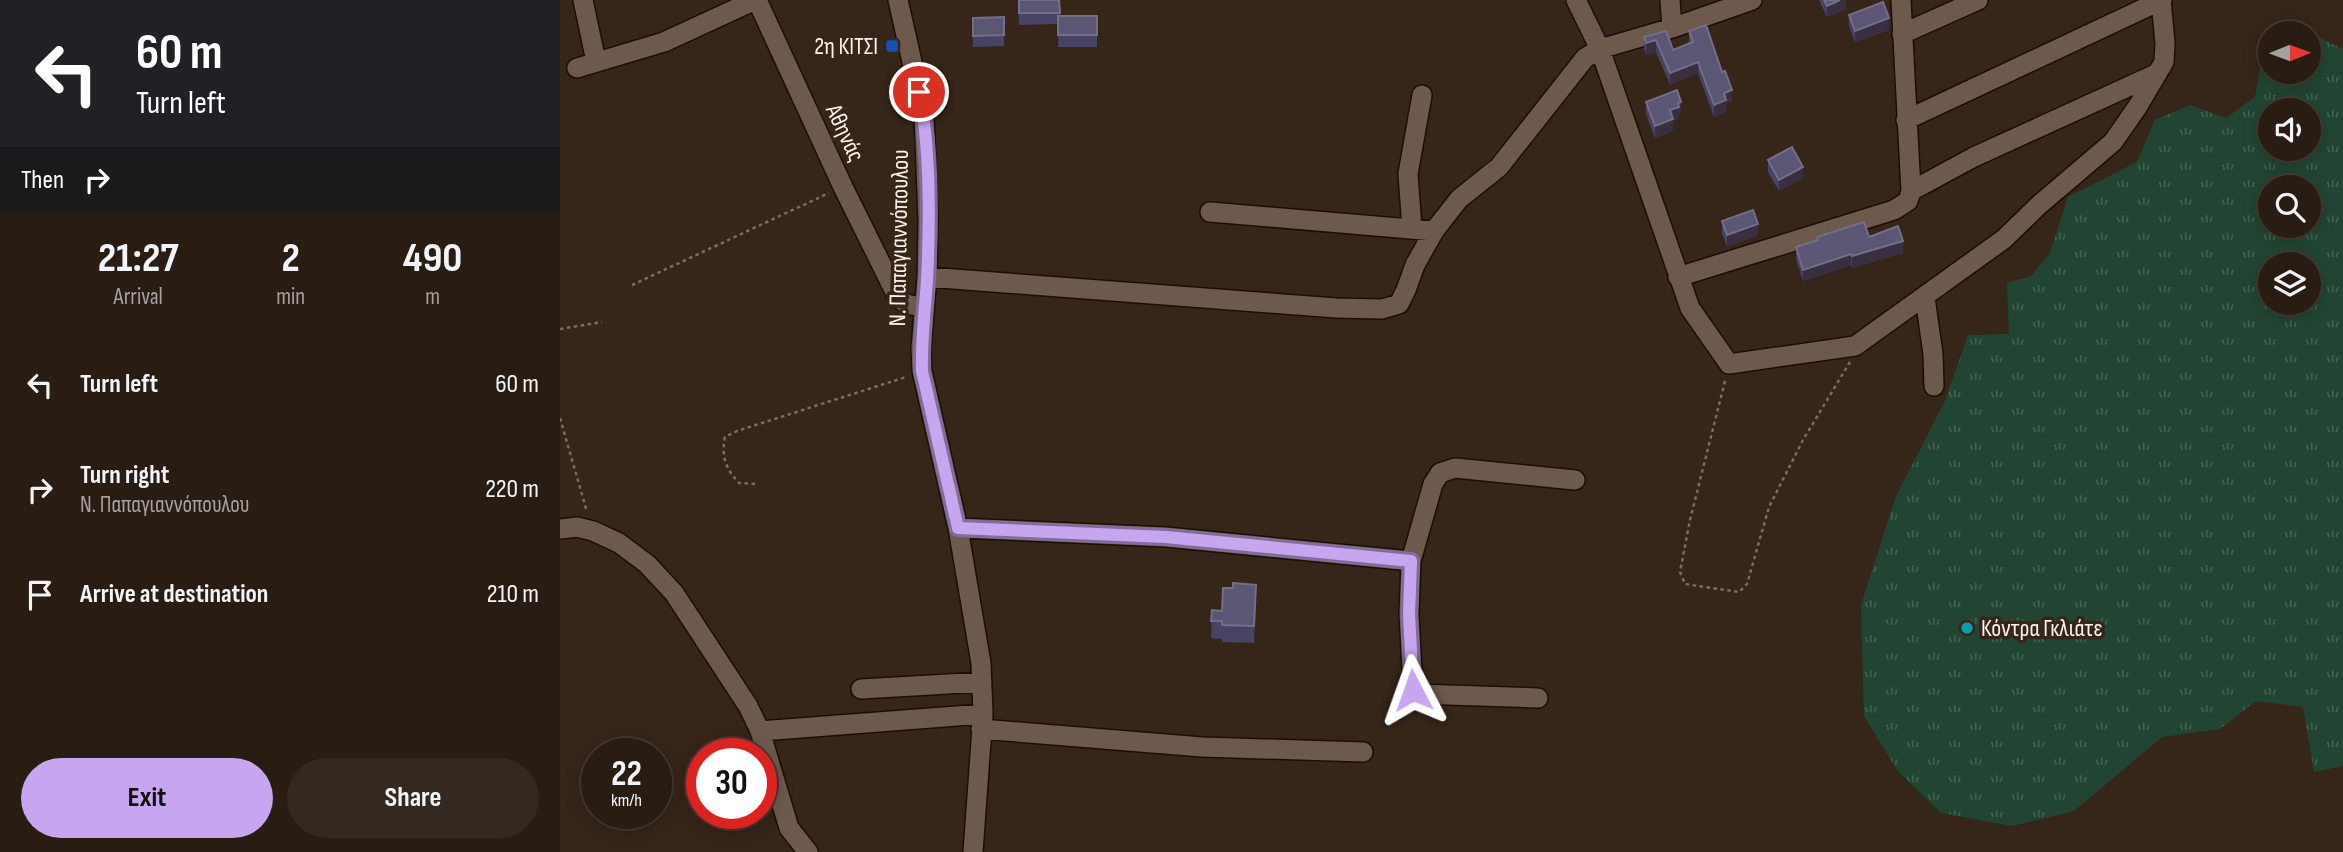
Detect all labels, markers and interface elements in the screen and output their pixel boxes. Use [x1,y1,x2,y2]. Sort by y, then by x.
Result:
north arrow [2258,21,2320,84]
map controls [2258,21,2321,315]
text: 60 m [136,24,223,83]
icon: left [21,28,112,119]
place label: 2η ΚΙΤΣΙ [814,32,878,61]
marker: 2η ΚΙΤΣΙ [884,38,900,54]
pin [889,62,949,122]
icon: arrive [900,73,938,111]
text: Turn left [136,84,226,123]
button: sound [2258,98,2321,161]
street label: Αθηνάς [819,99,871,166]
street label: Ν. Παπαγιαννόπουλου [883,149,915,327]
icon: right [78,161,116,199]
text: Then [21,165,64,196]
button: search [2258,175,2321,238]
text: 21:27 [98,233,179,284]
text: 2 [282,233,300,284]
text: 490 [403,233,462,284]
button: layers [2258,252,2321,315]
text: Arrival [113,283,163,311]
text: min [276,283,305,311]
text: m [425,283,440,311]
icon: left [21,366,59,404]
text: Turn left [80,369,158,400]
text: 60 m [495,369,539,400]
text: Turn right [80,460,169,491]
icon: right [21,471,59,509]
text: 220 m [485,474,539,505]
text: Ν. Παπαγιαννόπουλου [80,491,250,519]
icon: arrive [21,576,59,614]
text: Arrive at destination [80,579,268,610]
text: 210 m [487,579,539,610]
place label: Κόντρα Γκλιάτε [1981,614,2102,643]
marker: Κόντρα Γκλιάτε [1959,620,1975,636]
position arrow [1376,653,1450,727]
speed limit sign: 30 [686,738,777,829]
text: 22 [611,753,642,796]
button: Exit [21,758,273,838]
button: Share [287,758,539,838]
text: km/h [611,790,642,811]

